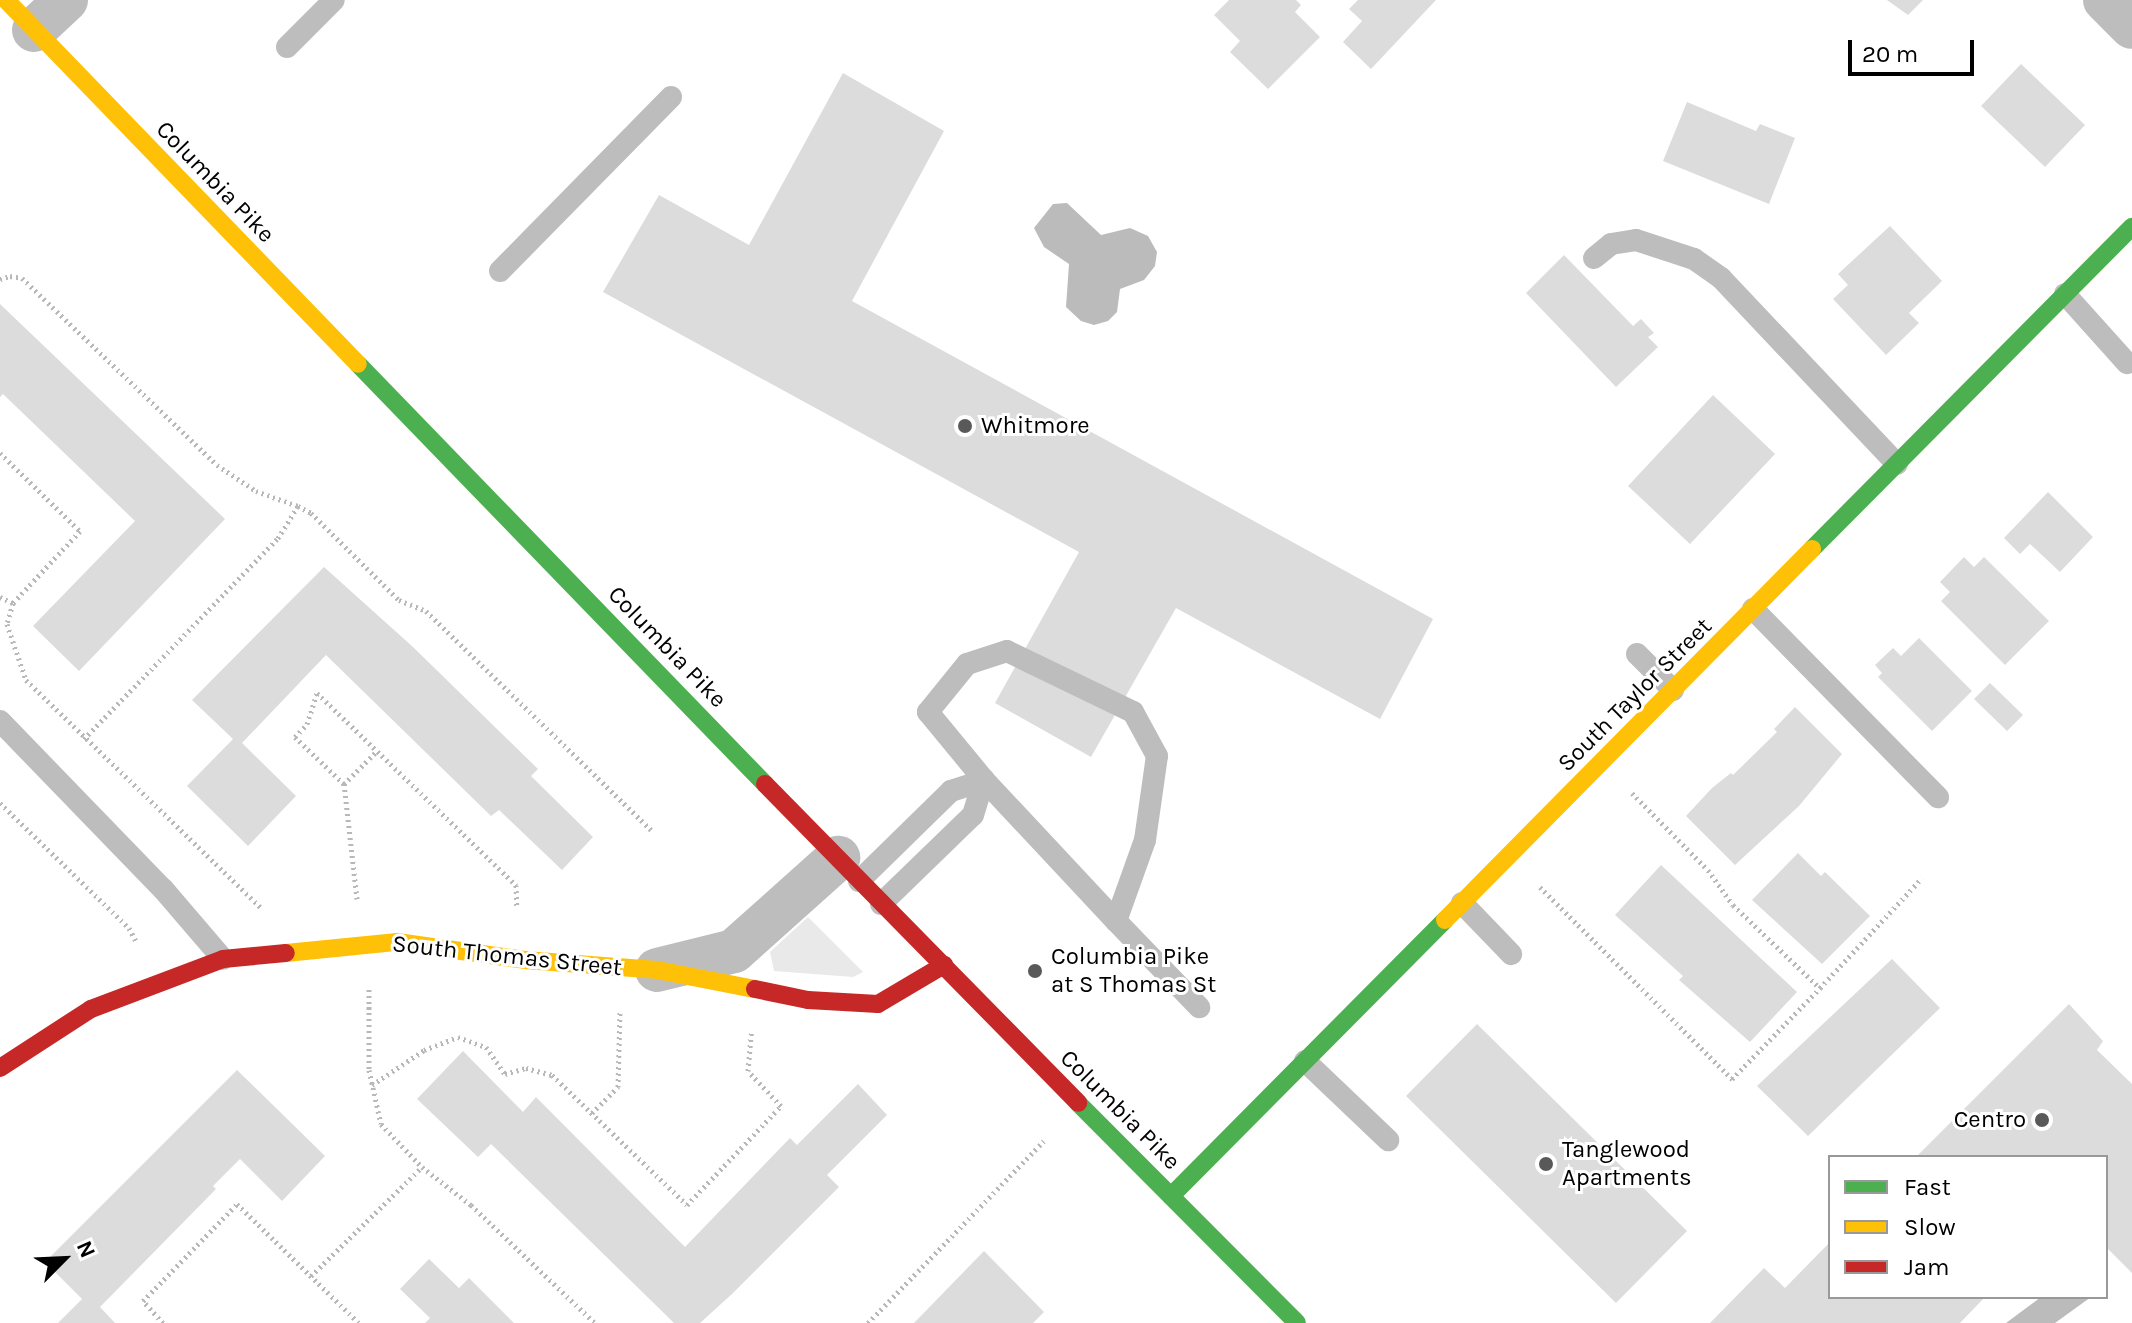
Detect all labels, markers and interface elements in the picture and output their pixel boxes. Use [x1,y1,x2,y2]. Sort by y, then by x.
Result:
scale bar [1852,24,1978,74]
text: 20 m [1862,40,1918,68]
street label: Columbia Pike [150,115,280,249]
place label: Whitmore [981,412,1090,440]
marker: Whitmore [956,417,974,435]
street label: Columbia Pike [602,580,732,714]
street label: South Taylor Street [1552,612,1718,778]
street label: South Thomas Street [391,930,623,982]
place label: Columbia Pike at S Thomas St [1051,943,1216,999]
marker: Columbia Pike at S Thomas St [1026,962,1044,980]
street label: Columbia Pike [1054,1044,1186,1176]
place label: Centro [1954,1106,2026,1134]
marker: Centro [2033,1111,2051,1129]
place label: Tanglewood Apartments [1562,1136,1692,1192]
marker: Tanglewood Apartments [1537,1155,1555,1173]
legend [1828,1155,2108,1299]
text: Fast [1904,1173,1951,1201]
text: Slow [1904,1213,1956,1241]
north arrow [24,1219,104,1299]
text: N [71,1237,101,1262]
text: Jam [1904,1253,1949,1281]

